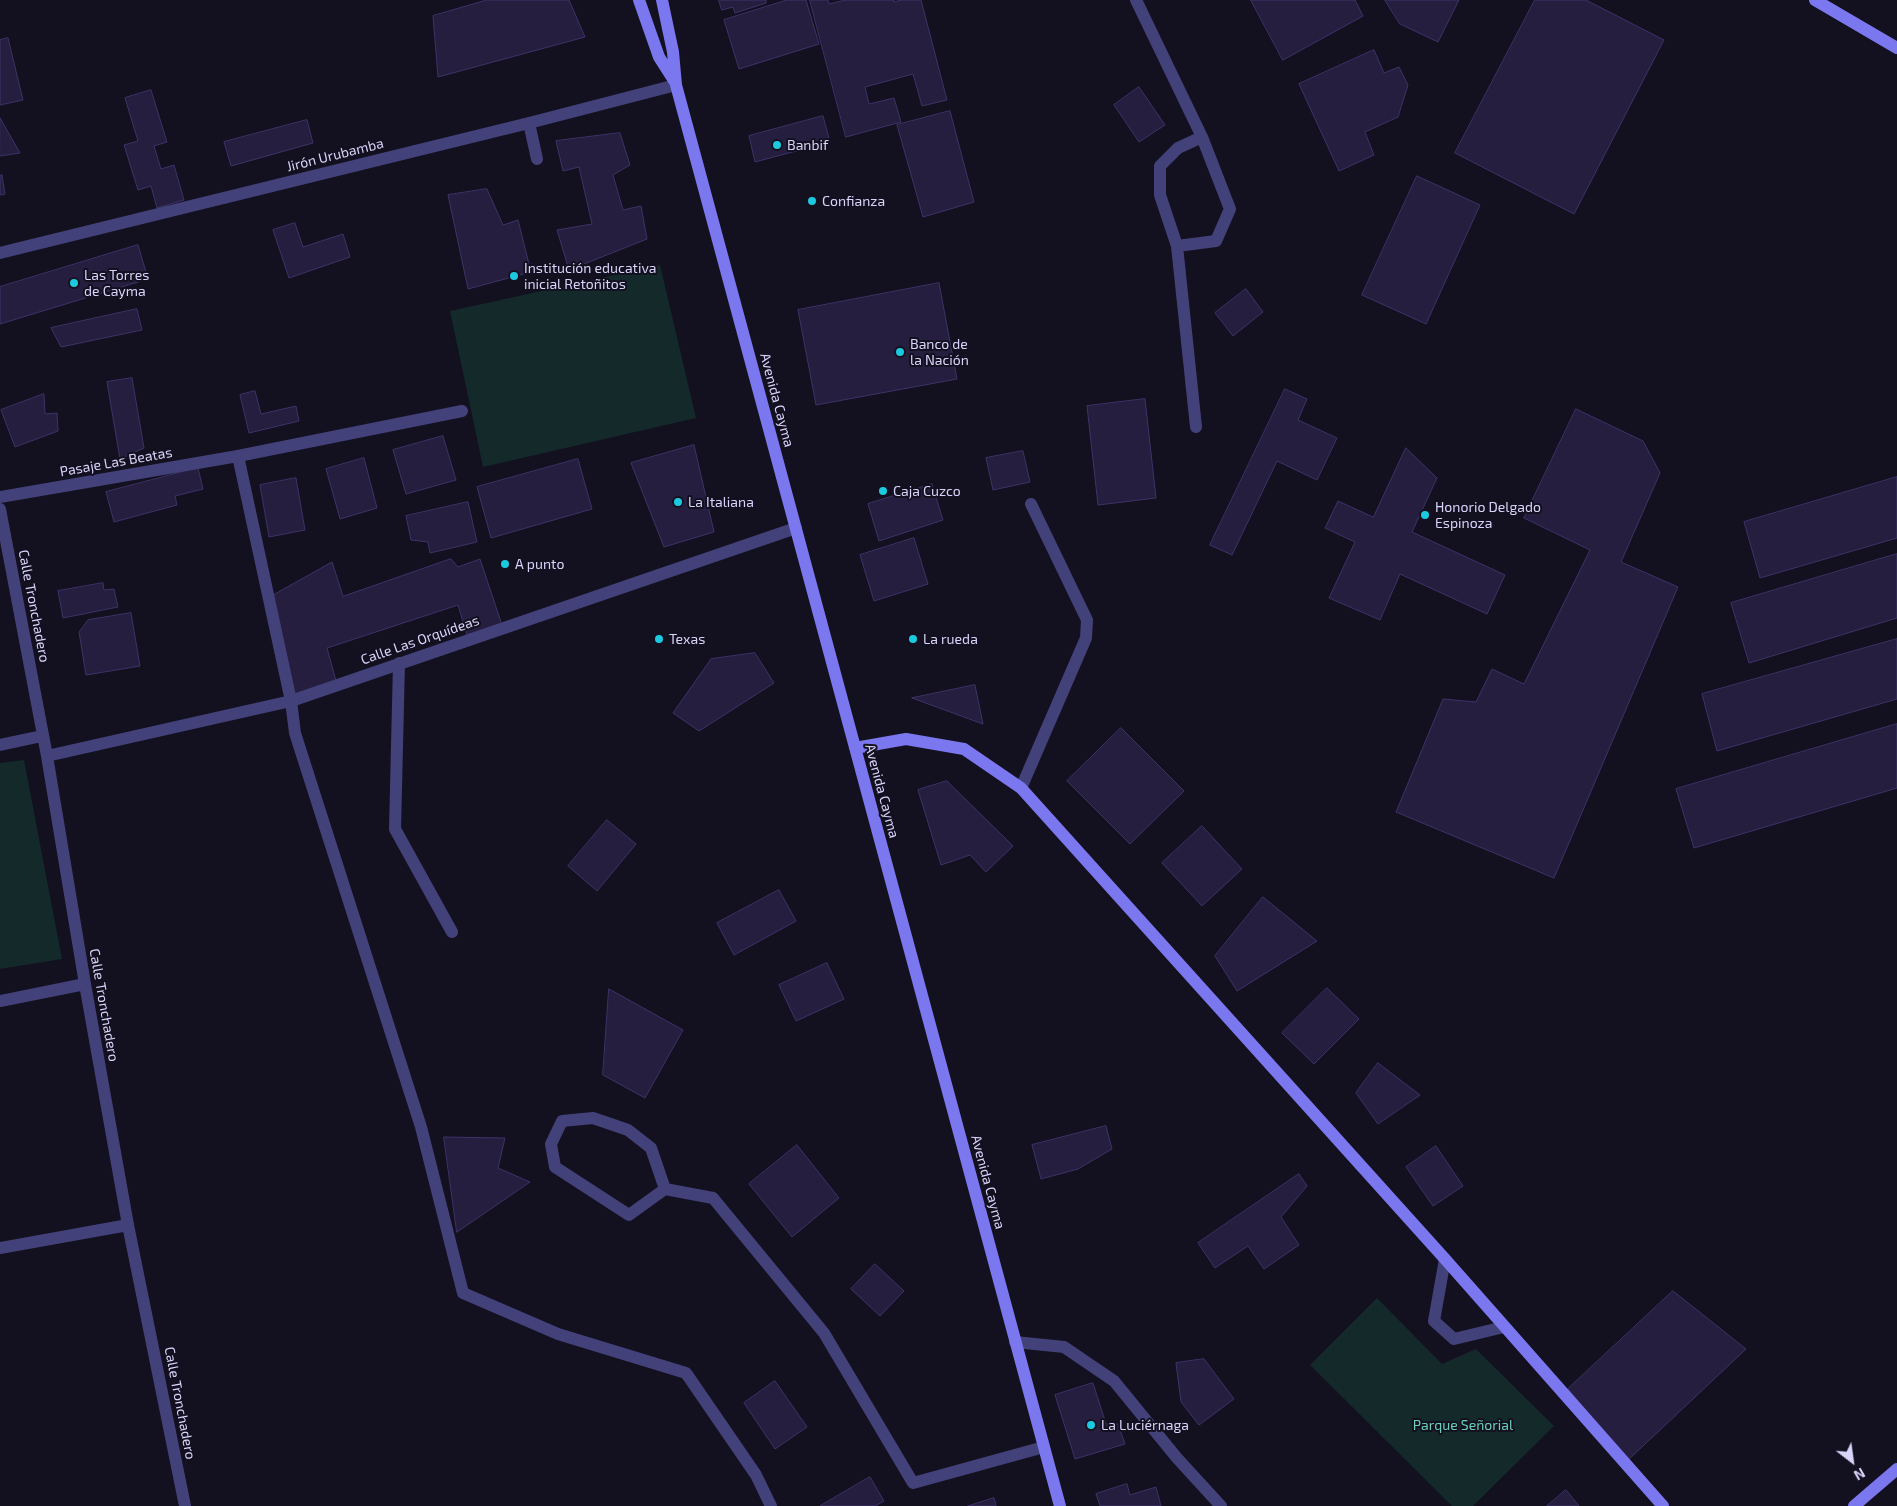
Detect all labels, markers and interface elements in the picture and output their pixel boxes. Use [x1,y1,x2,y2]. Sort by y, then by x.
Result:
street label: Jirón Urubamba [285,135,385,175]
place label: Banbif [787,137,828,153]
marker: Banbif [771,139,783,151]
place label: Confianza [822,193,885,209]
marker: Confianza [806,195,818,207]
place label: Institución educativa inicial Retoñitos [524,260,656,292]
place label: Las Torres de Cayma [84,267,149,300]
marker: Institución educativa inicial Retoñitos [508,270,520,282]
marker: Las Torres de Cayma [68,277,80,289]
place label: Banco de la Nación [910,336,969,368]
marker: Banco de la Nación [894,346,906,358]
street label: Avenida Cayma [756,351,798,449]
street label: Pasaje Las Beatas [58,444,174,480]
place label: Caja Cuzco [893,483,961,499]
marker: Caja Cuzco [877,485,889,497]
place label: La Italiana [688,494,754,510]
marker: La Italiana [672,496,684,508]
place label: Honorio Delgado Espinoza [1435,499,1541,532]
marker: Honorio Delgado Espinoza [1419,509,1431,521]
street label: Calle Tronchadero [15,548,53,664]
place label: A punto [515,556,564,572]
marker: A punto [499,558,511,570]
street label: Calle Las Orquídeas [358,612,482,668]
place label: Texas [669,631,705,647]
place label: La rueda [923,631,978,647]
marker: Texas [653,633,665,645]
marker: La rueda [907,633,919,645]
street label: Avenida Cayma [861,742,903,840]
street label: Calle Tronchadero [86,947,122,1063]
street label: Avenida Cayma [967,1133,1009,1231]
street label: Calle Tronchadero [161,1345,199,1461]
place label: La Luciérnaga [1101,1417,1189,1433]
park label: Parque Señorial [1413,1417,1513,1433]
marker: La Luciérnaga [1085,1419,1097,1431]
north arrow [1827,1436,1877,1486]
text: N [1851,1465,1868,1484]

